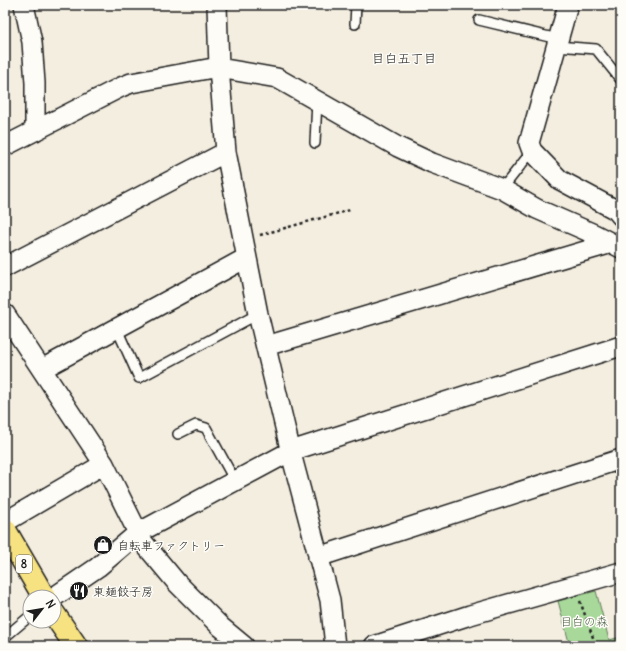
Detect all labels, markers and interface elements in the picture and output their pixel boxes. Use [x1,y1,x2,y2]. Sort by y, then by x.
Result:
district label: 目白五丁目 [371,50,437,67]
shop icon: 自転車ファクトリー [92,534,114,556]
place label: 自転車ファクトリー [117,538,225,553]
road number: 8 [16,555,32,573]
restaurant icon: 東麺餃子房 [68,580,90,602]
place label: 東麺餃子房 [93,584,153,599]
north arrow [22,589,62,629]
text: N [43,597,59,611]
park label: 目白の森 [560,614,608,629]

